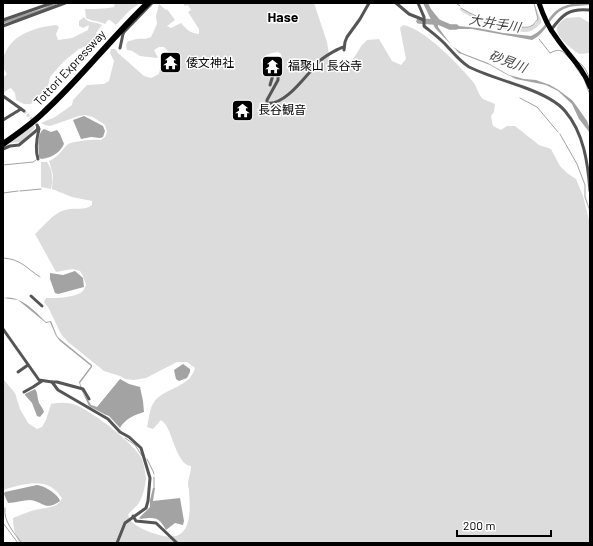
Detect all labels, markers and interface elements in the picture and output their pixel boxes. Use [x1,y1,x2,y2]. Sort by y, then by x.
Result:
district label: Hase [268,8,299,25]
water label: 大井手川 [468,11,524,35]
street label: Tottori Expressway [30,26,108,108]
water label: 砂見川 [487,47,531,76]
temple icon: 倭文神社 [157,50,183,76]
temple icon: 福聚山 長谷寺 [260,53,286,79]
place label: 倭文神社 [186,55,234,69]
place label: 福聚山 長谷寺 [288,58,362,72]
temple icon: 長谷観音 [230,97,256,123]
place label: 長谷観音 [258,102,306,116]
scale bar [457,512,551,538]
text: 200 m [463,518,495,532]

